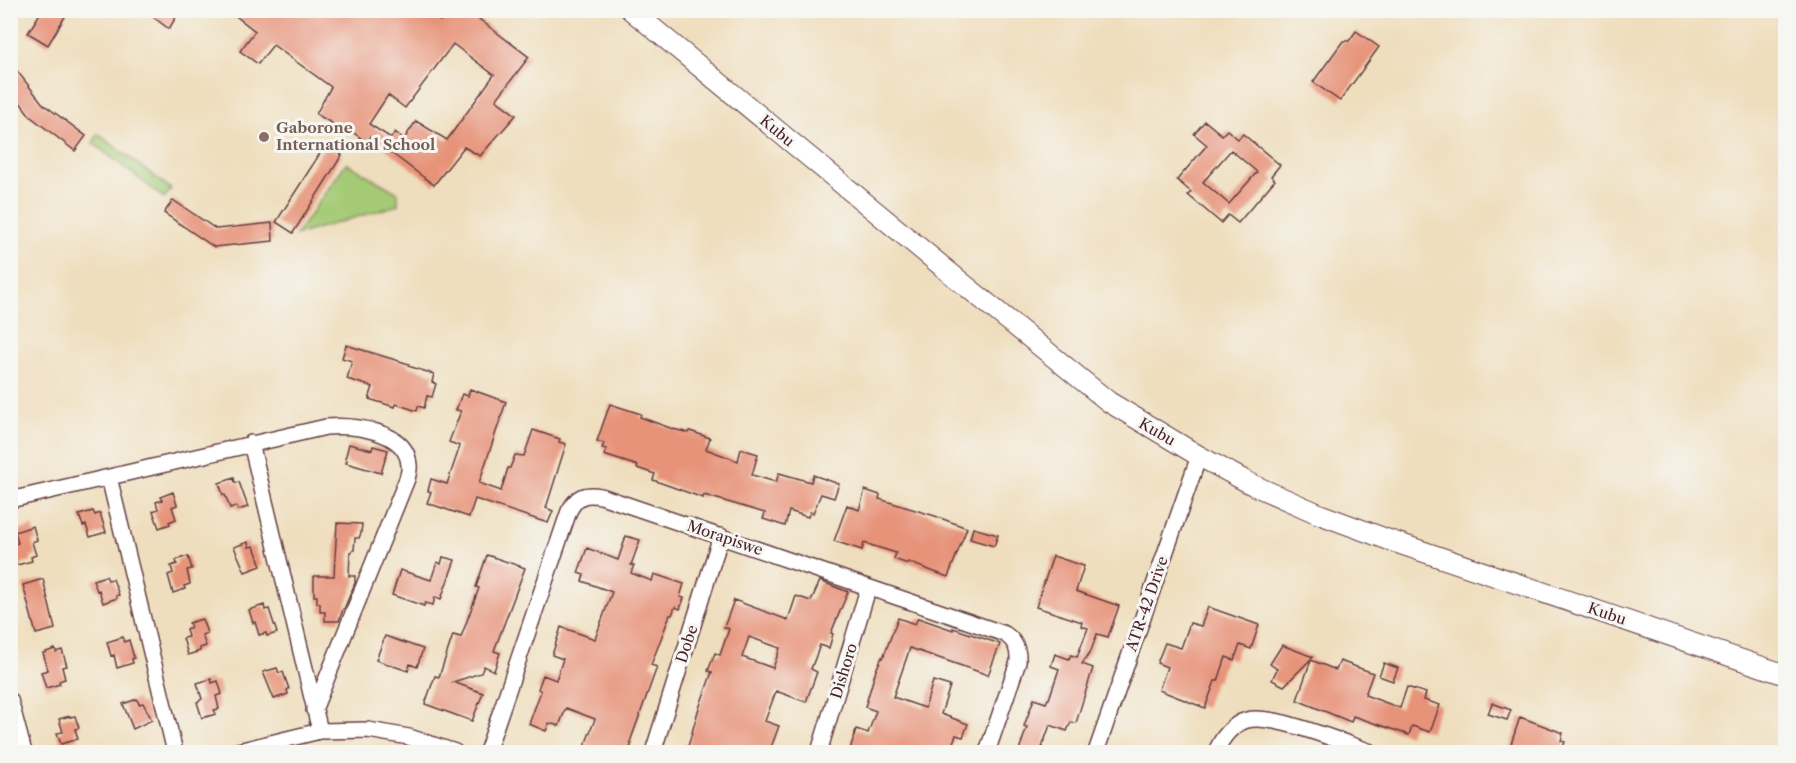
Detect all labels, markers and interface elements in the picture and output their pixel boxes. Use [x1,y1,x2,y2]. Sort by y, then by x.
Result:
street label: Kubu [756,111,798,150]
place label: Gaborone International School [276,118,435,154]
marker: Gaborone International School [257,130,271,144]
street label: Kubu [1136,414,1179,450]
street label: Morapiswe [685,516,766,559]
street label: ATR-42 Drive [1121,554,1172,655]
street label: Kubu [1586,598,1629,629]
street label: Dobe [671,622,702,665]
street label: Dishoro [826,641,861,701]

